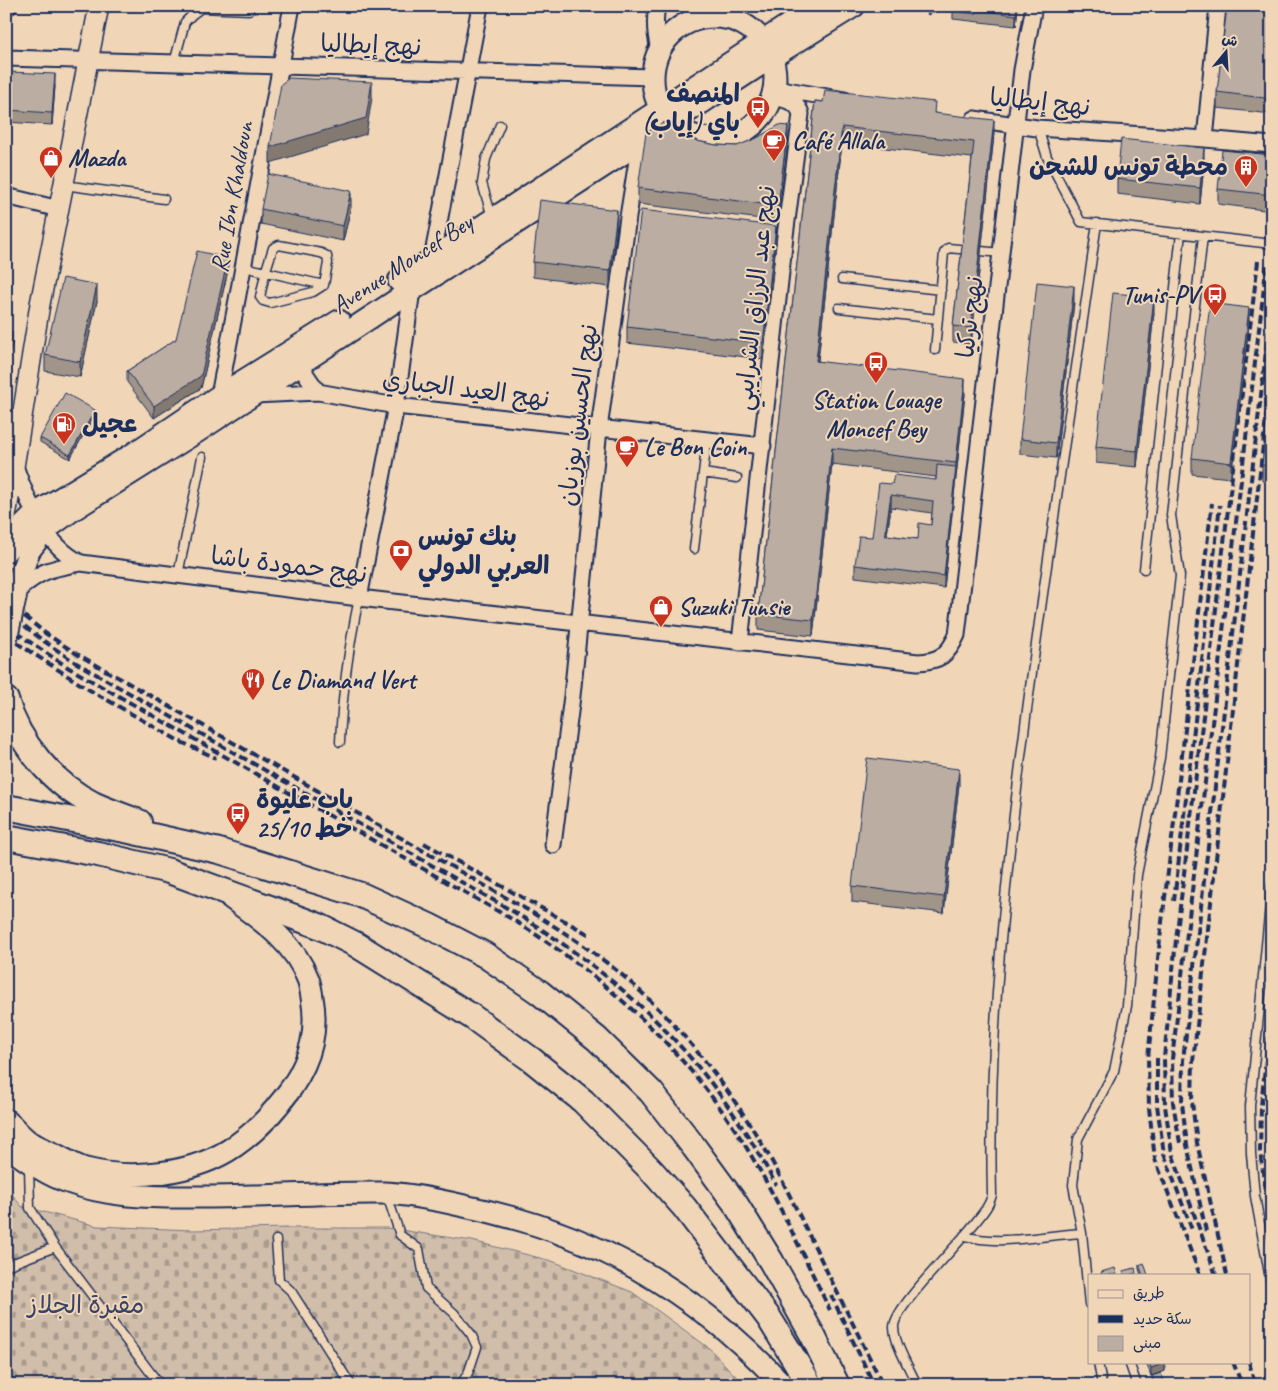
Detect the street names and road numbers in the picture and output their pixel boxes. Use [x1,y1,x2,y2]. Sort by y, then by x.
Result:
street label: نهج إيطاليا [320,27,422,63]
street label: نهج إيطاليا [988,81,1092,123]
street label: Rue Ibn Khaldoun [203,117,261,275]
street label: نهج عبد الرزاق الشرايبي [727,184,788,413]
street label: Avenue Moncef Bey [326,205,481,321]
street label: نهج تركيا [949,274,991,360]
street label: نهج الحسين بوزيان [551,322,605,508]
street label: نهج العيد الجباري [380,363,551,417]
street label: نهج حمودة باشا [209,540,369,590]

